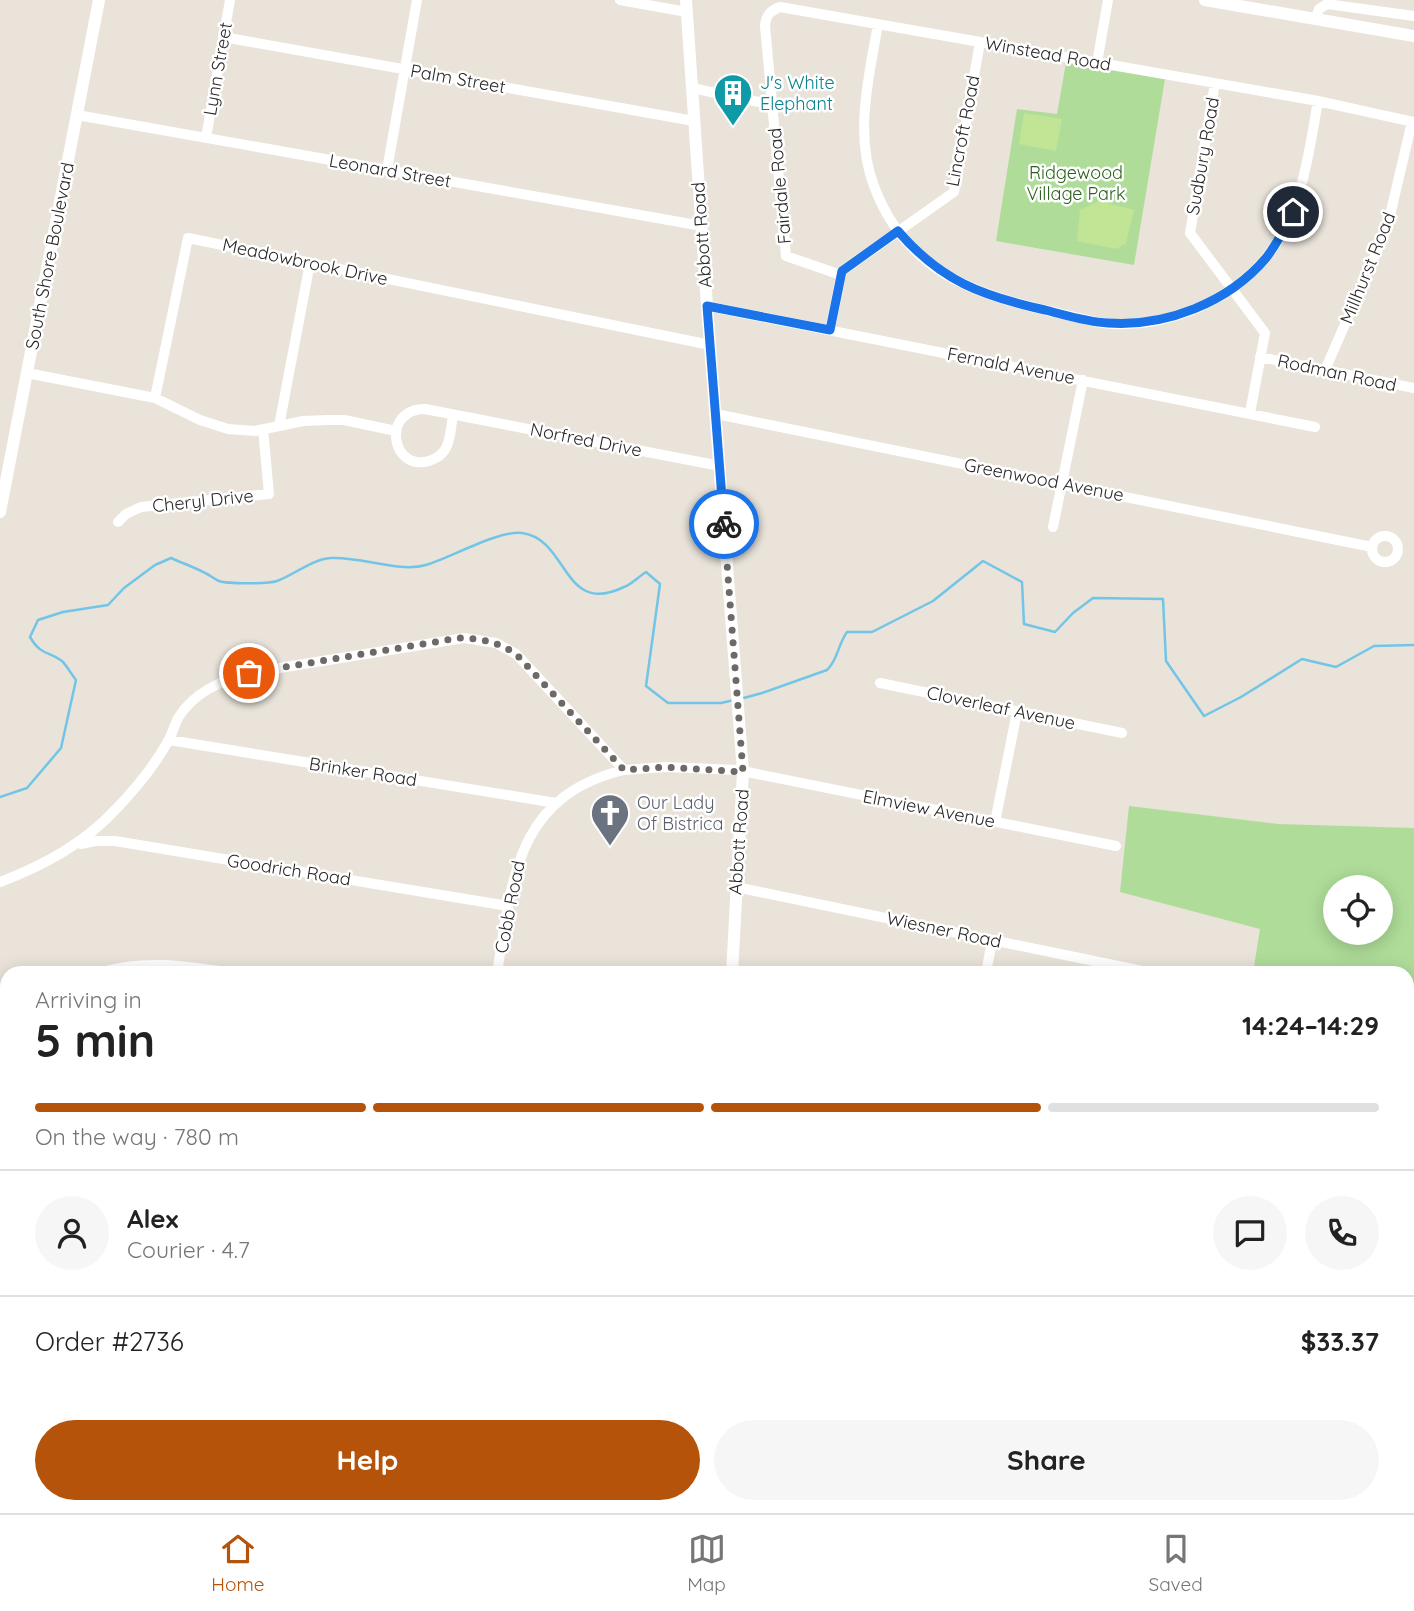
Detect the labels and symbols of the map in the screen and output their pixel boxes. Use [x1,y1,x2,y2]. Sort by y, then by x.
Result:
street label: Lynn Street [198,20,237,117]
street label: Winstead Road [983,31,1113,76]
street label: Palm Street [409,59,507,98]
place label: J's White Elephant [760,71,835,115]
building icon: J's White Elephant [712,72,754,127]
street label: Lincroft Road [940,73,985,188]
street label: Sudbury Road [1181,95,1224,217]
street label: Fairdale Road [763,127,796,245]
street label: Leonard Street [327,148,453,193]
street label: South Shore Boulevard [20,160,79,351]
park label: Ridgewood Village Park [1026,161,1126,205]
street label: Abbott Road [686,181,717,289]
pin [1263,182,1323,242]
street label: Millhurst Road [1335,209,1400,327]
street label: Meadowbrook Drive [220,233,390,290]
street label: Fernald Avenue [945,342,1077,389]
street label: Rodman Road [1276,349,1399,396]
street label: Norfred Drive [528,417,644,462]
street label: Greenwood Avenue [962,453,1126,506]
street label: Cheryl Drive [151,484,255,517]
courier [689,489,759,559]
pin [219,643,279,703]
street label: Cloverleaf Avenue [925,681,1077,734]
street label: Brinker Road [308,752,419,791]
street label: Elmview Avenue [861,784,997,833]
street label: Abbott Road [723,788,754,896]
place label: Our Lady Of Bistrica [637,791,723,835]
church icon: Our Lady Of Bistrica [589,792,631,847]
street label: Goodrich Road [226,848,353,891]
street label: Cobb Road [489,859,530,955]
street label: Wiesner Road [885,906,1004,953]

